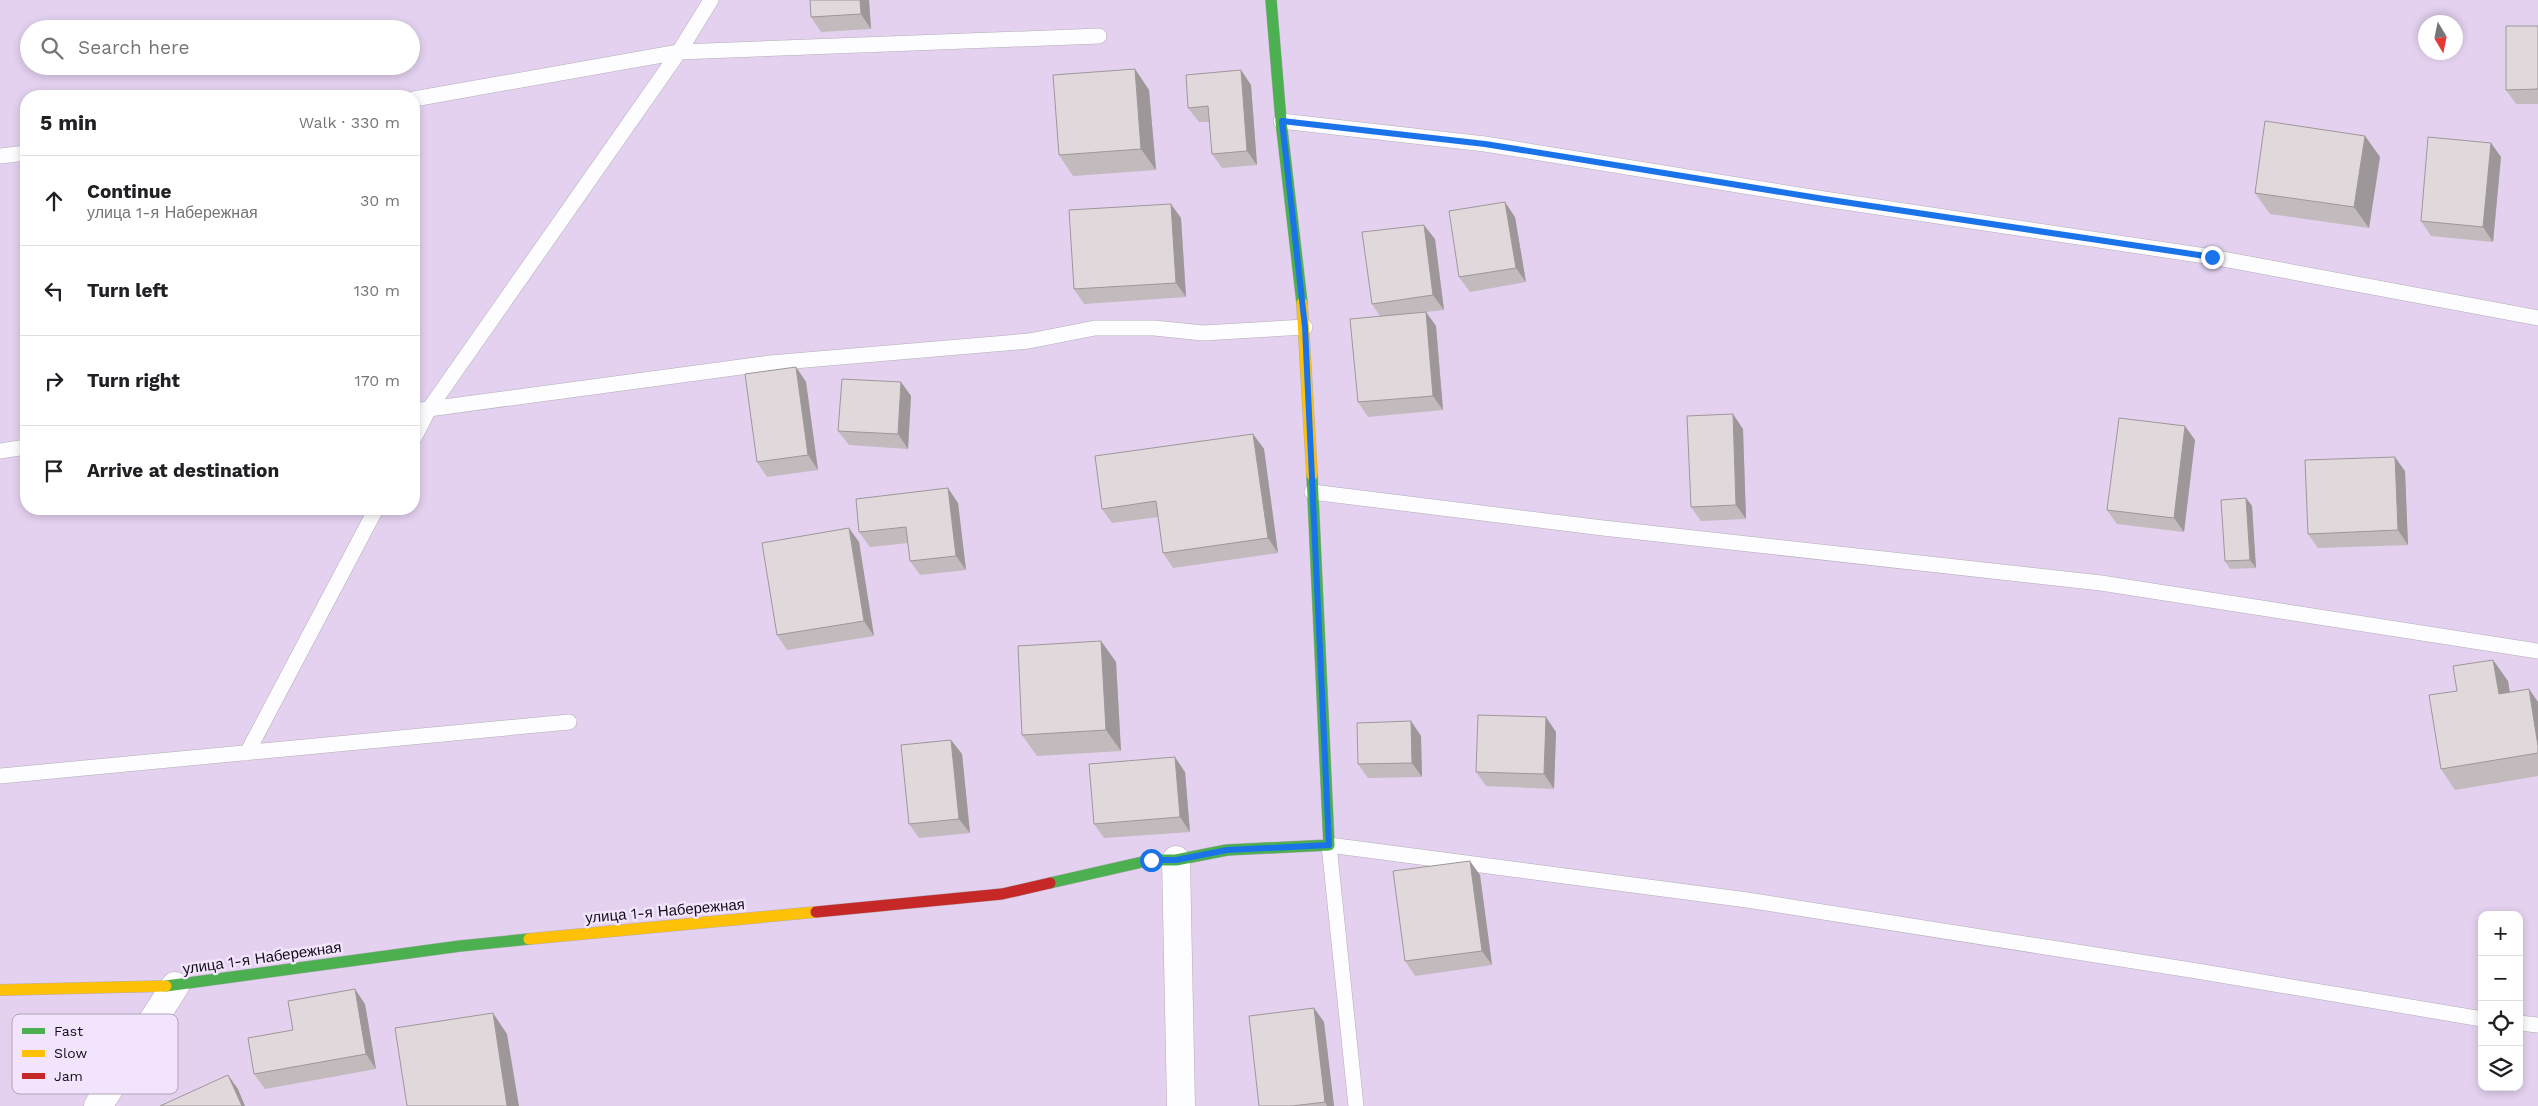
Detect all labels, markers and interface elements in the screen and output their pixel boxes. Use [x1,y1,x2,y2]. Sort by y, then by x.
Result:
north arrow [2418,15,2463,60]
search box [20,20,420,75]
icon: search [38,34,66,62]
text: Search here [78,36,189,59]
text: 5 min [40,110,97,135]
text: Walk · 330 m [299,113,400,132]
text: Continue [87,180,171,203]
icon: ahead [40,187,68,215]
text: 30 m [360,191,400,210]
text: улица 1-я Набережная [87,203,258,222]
route end [2201,246,2224,269]
icon: left [40,277,68,305]
text: Turn left [87,279,168,302]
text: 130 m [354,281,400,300]
icon: right [40,367,68,395]
text: Turn right [87,369,180,392]
text: 170 m [354,371,400,390]
icon: arrive [40,457,68,485]
text: Arrive at destination [87,459,279,482]
route start [1140,849,1163,872]
street label: улица 1-я Набережная [585,895,745,927]
map controls [2478,911,2523,1091]
button: + [2478,911,2523,956]
street label: улица 1-я Набережная [182,938,342,978]
button: − [2478,956,2523,1001]
button: locate [2478,1001,2523,1046]
legend [12,1014,178,1094]
text: Fast [54,1023,83,1039]
text: Slow [54,1045,87,1061]
button: layers [2478,1046,2523,1091]
text: Jam [54,1068,83,1084]

